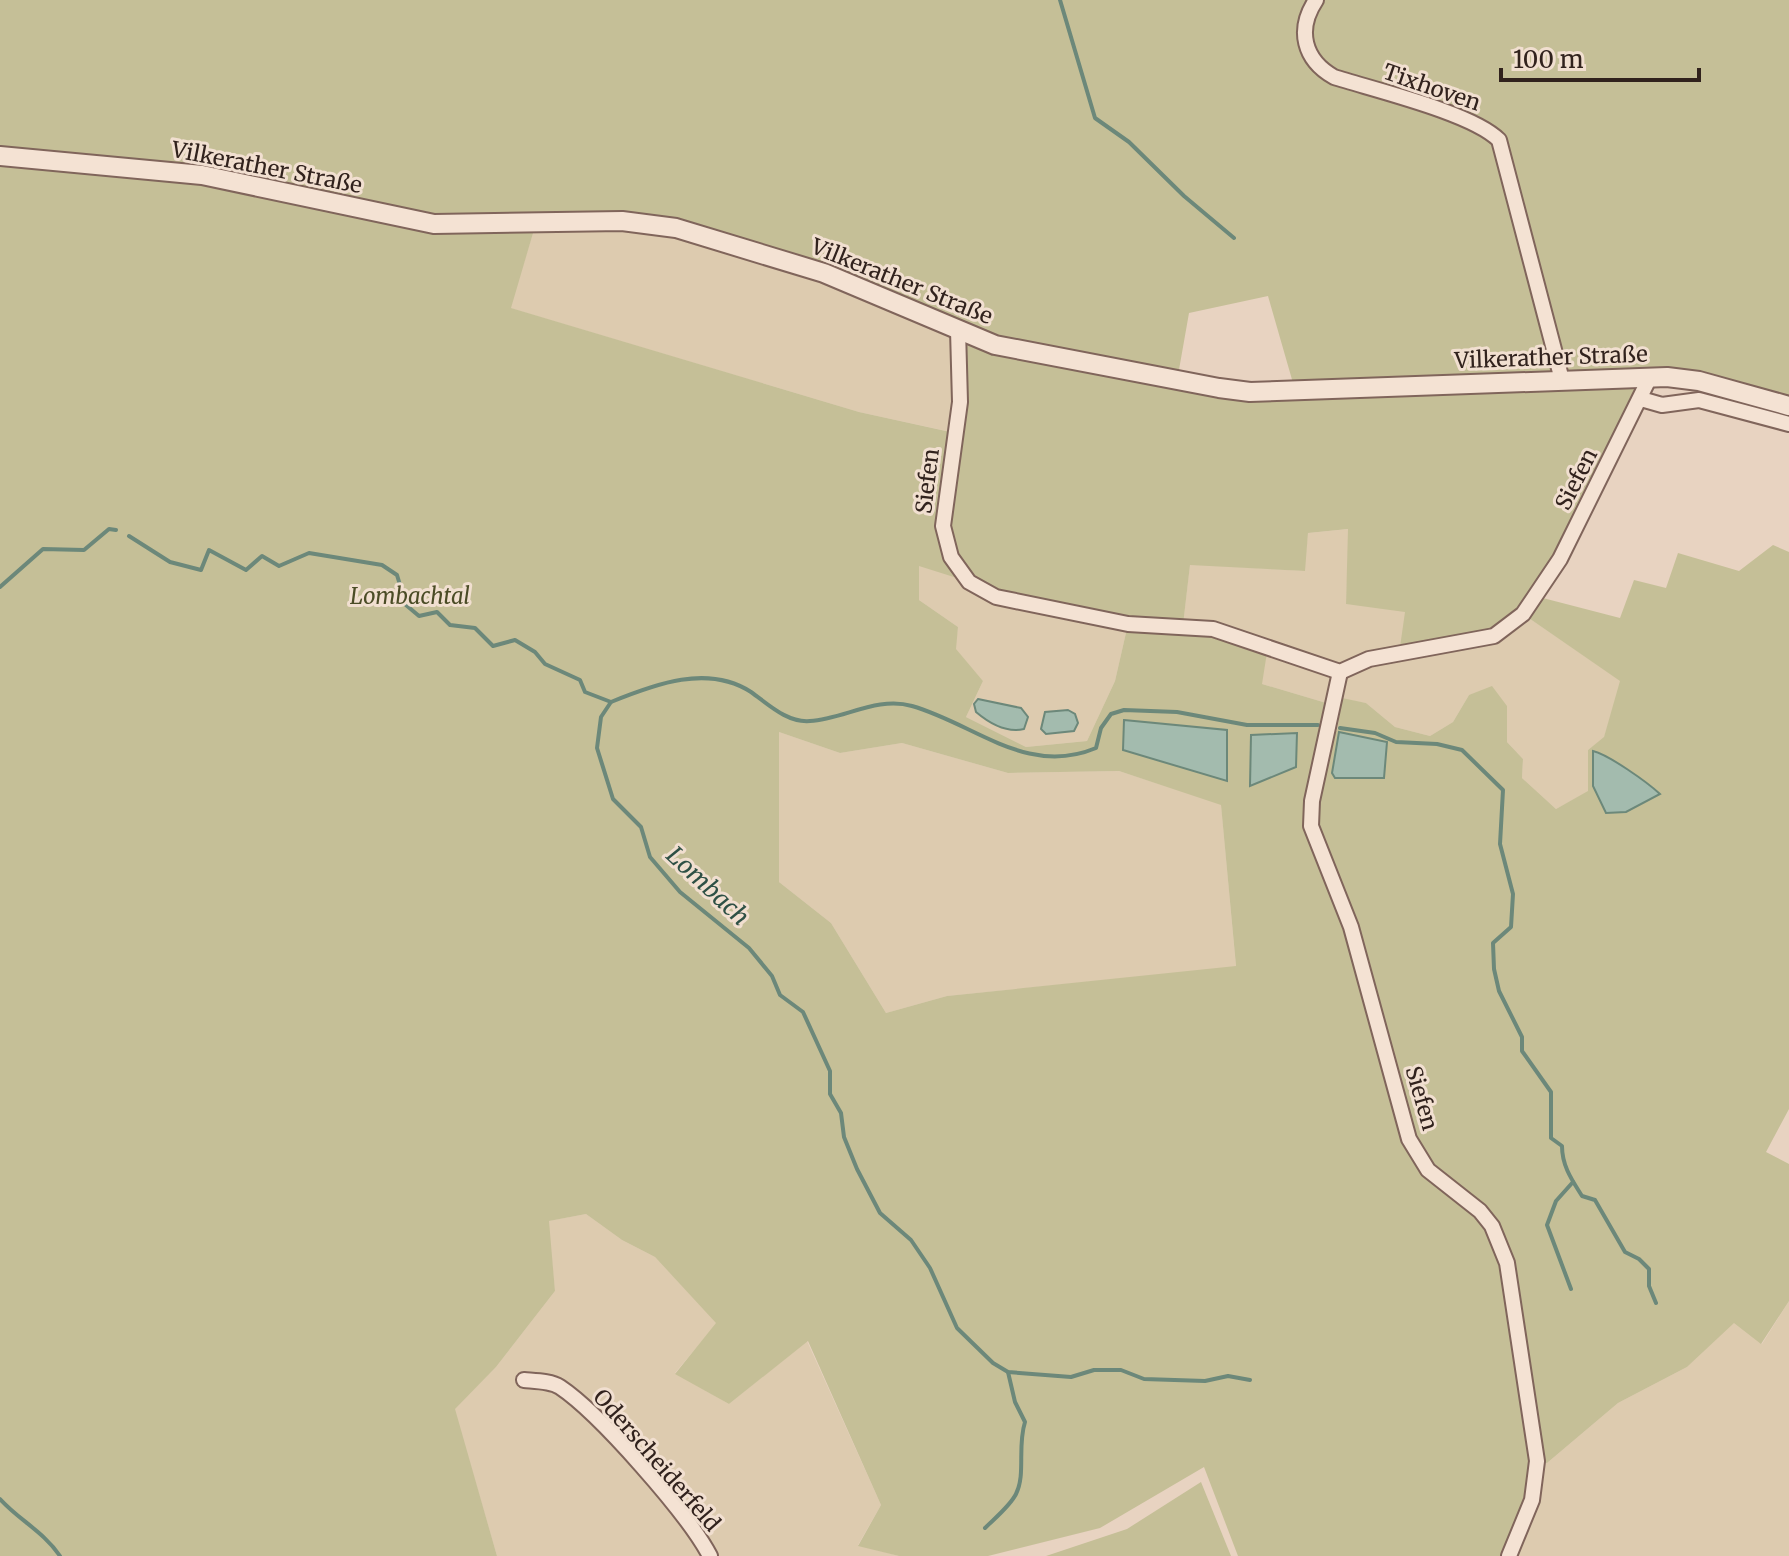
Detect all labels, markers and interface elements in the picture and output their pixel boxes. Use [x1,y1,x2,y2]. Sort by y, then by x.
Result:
scale bar [1501,32,1699,82]
text: 100 m [1513,44,1584,75]
street label: Tixhoven [1380,57,1485,117]
street label: Vilkerather Straße [168,135,365,199]
street label: Vilkerather Straße [806,231,997,330]
street label: Vilkerather Straße [1453,340,1648,374]
street label: Siefen [1549,443,1604,515]
street label: Siefen [909,446,945,515]
park label: Lombachtal [350,582,470,610]
water label: Lombach [660,840,756,932]
street label: Siefen [1400,1063,1445,1134]
street label: Oderscheiderfeld [587,1383,727,1537]

